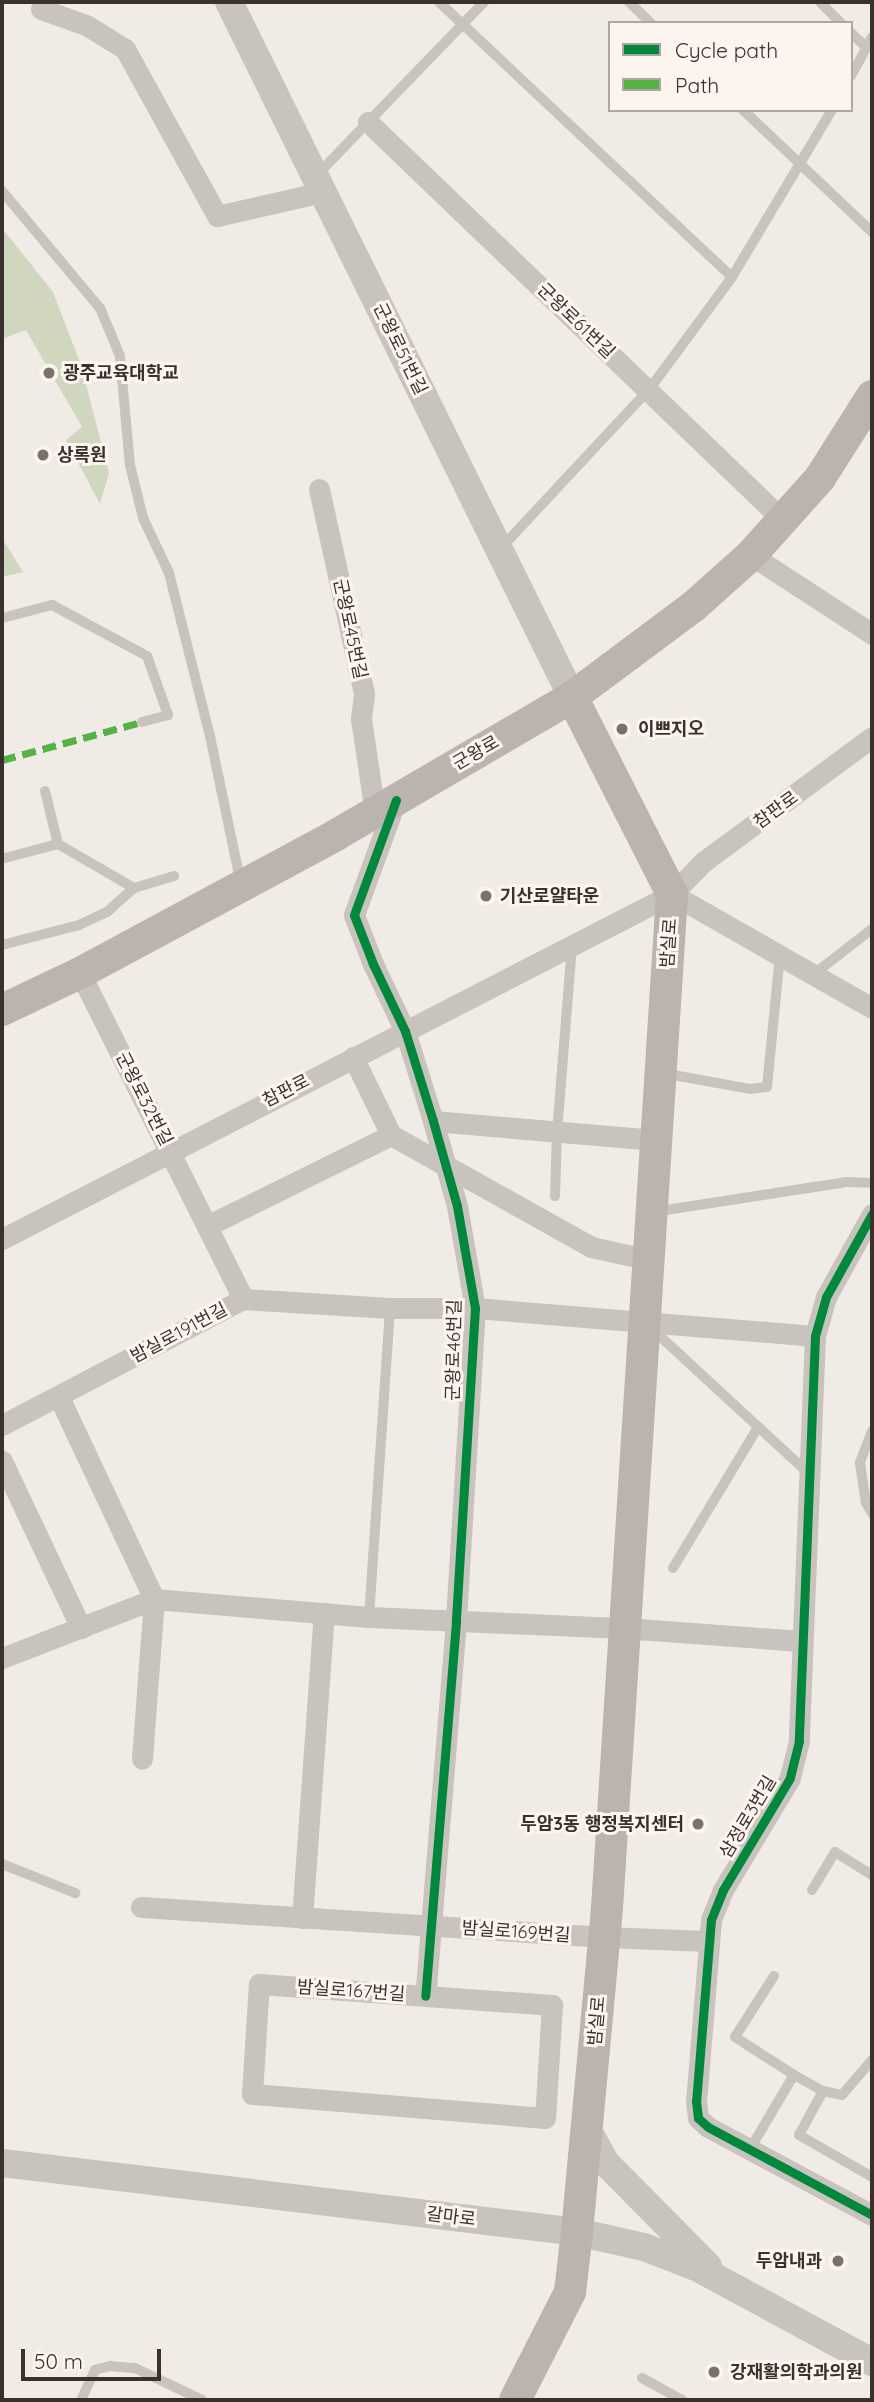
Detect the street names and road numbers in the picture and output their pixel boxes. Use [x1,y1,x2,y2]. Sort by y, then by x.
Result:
street label: 군왕로61번길 [533,279,619,363]
street label: 군왕로51번길 [369,300,431,398]
street label: 군왕로45번길 [329,577,371,681]
street label: 군왕로 [449,731,503,775]
street label: 참판로 [750,787,802,833]
street label: 밤실로 [656,917,682,969]
street label: 군왕로32번길 [111,1049,177,1149]
street label: 참판로 [259,1070,313,1112]
street label: 밤실로191번길 [127,1299,231,1367]
street label: 군왕로46번길 [442,1299,466,1401]
street label: 삼정로3번길 [715,1772,781,1862]
street label: 밤실로169번길 [461,1917,571,1947]
street label: 밤실로167번길 [296,1976,406,2006]
street label: 밤실로 [584,1995,610,2047]
street label: 갈마로 [425,2203,477,2231]

